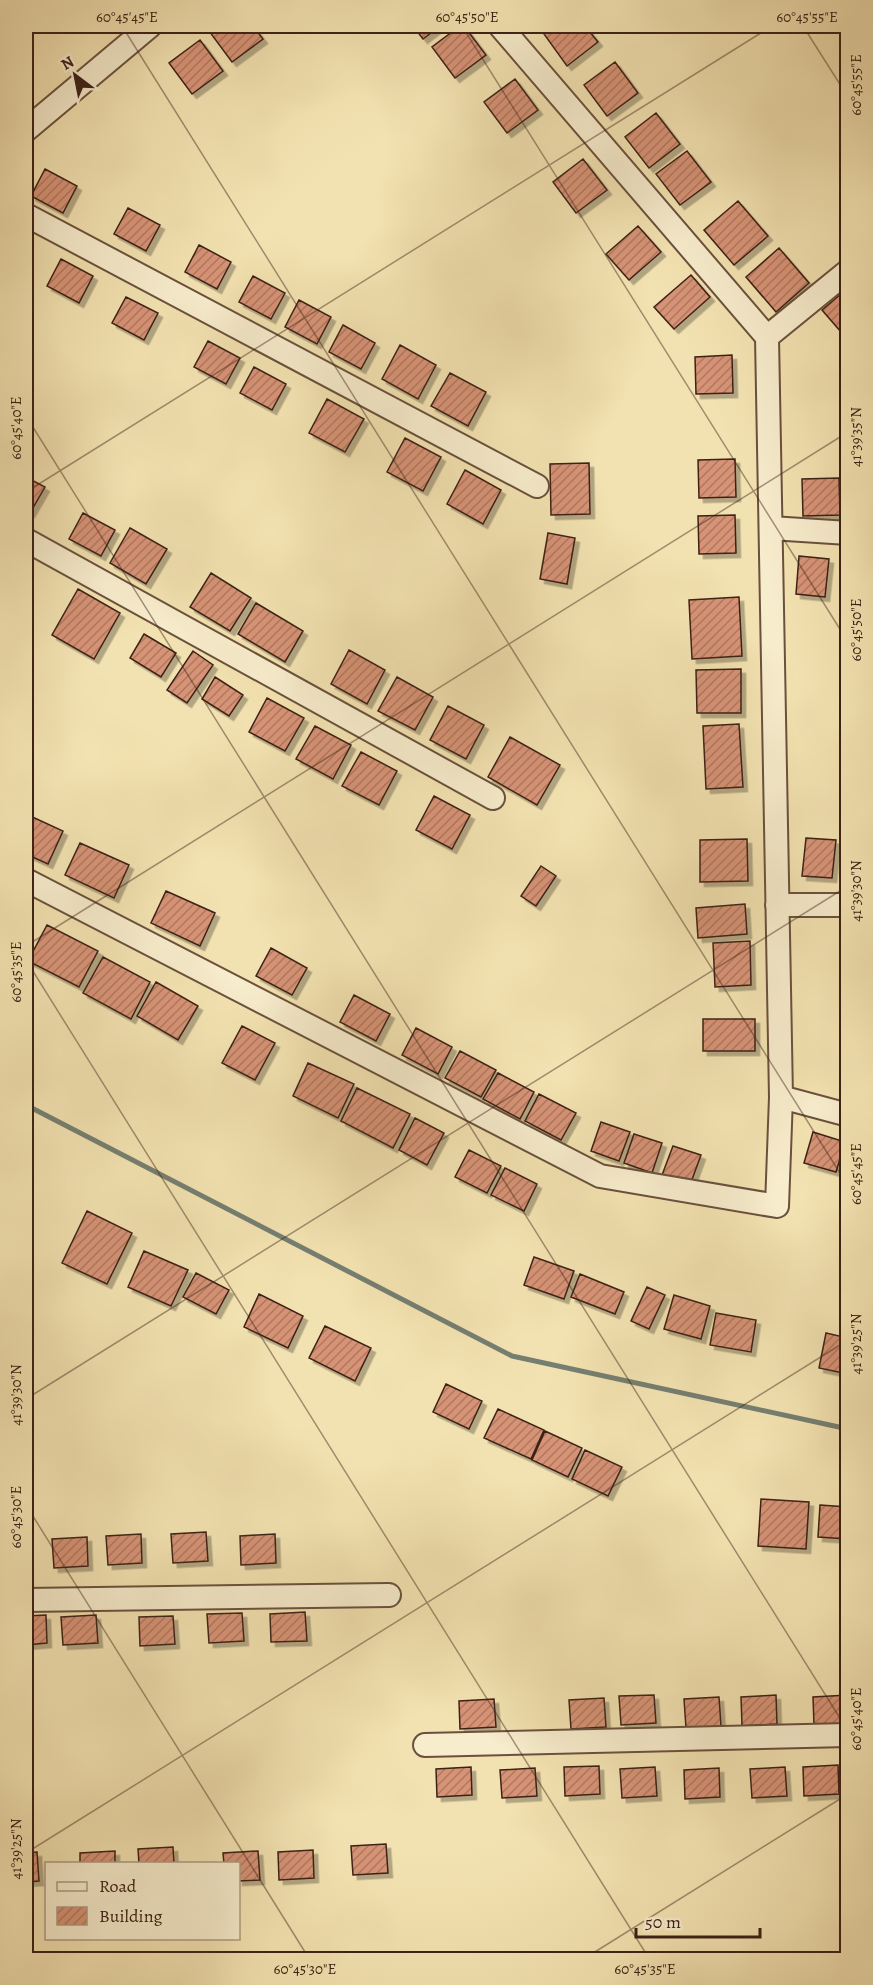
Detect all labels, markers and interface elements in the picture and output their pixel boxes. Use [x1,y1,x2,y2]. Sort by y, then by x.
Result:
text: 60°45'45"E [96,7,158,27]
text: 60°45'50"E [435,7,499,27]
text: 60°45'55"E [776,7,838,27]
north arrow [45,45,105,105]
text: N [57,51,79,76]
text: 60°45'55"E [846,54,866,116]
text: 60°45'40"E [6,396,26,460]
text: 41°39'35"N [846,407,866,467]
text: 60°45'50"E [846,598,866,662]
text: 41°39'30"N [846,860,866,922]
text: 60°45'35"E [6,941,26,1003]
text: 60°45'45"E [846,1143,866,1205]
text: 41°39'25"N [846,1313,866,1375]
text: 41°39'30"N [6,1364,26,1426]
text: 60°45'30"E [6,1486,26,1548]
text: 60°45'40"E [846,1687,866,1751]
text: 41°39'25"N [6,1818,26,1880]
legend [45,1862,240,1940]
text: Road [99,1874,137,1898]
scale bar [636,1901,760,1939]
text: Building [99,1904,163,1928]
text: 50 m [645,1910,681,1934]
text: 60°45'30"E [274,1959,336,1979]
text: 60°45'35"E [614,1959,676,1979]

